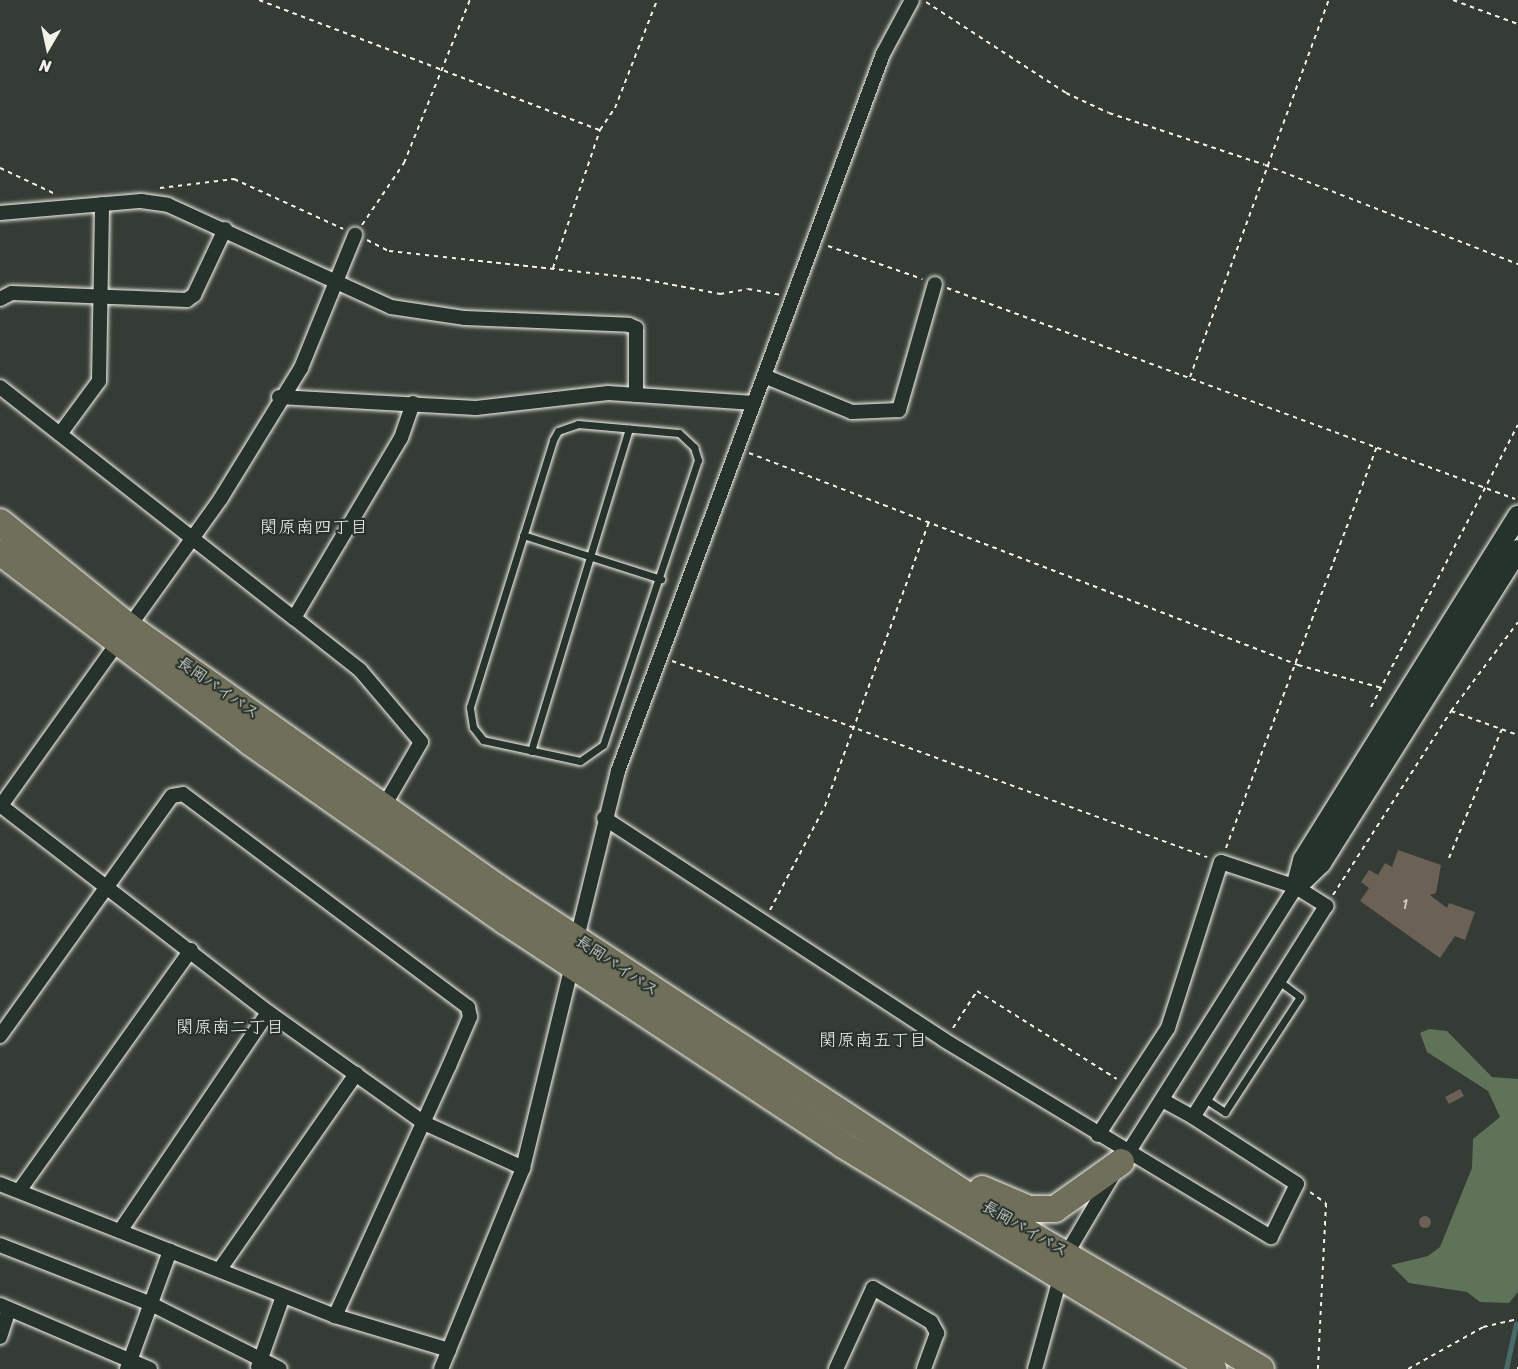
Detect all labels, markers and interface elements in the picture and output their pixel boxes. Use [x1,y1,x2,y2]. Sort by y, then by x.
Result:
north arrow [18,18,78,78]
text: N [37,51,53,81]
district label: 関原南四丁目 [260,516,368,538]
street label: 長岡バイパス [173,653,263,723]
house number: 1 [1402,897,1408,913]
street label: 長岡バイパス [572,931,662,1001]
district label: 関原南二丁目 [176,1016,284,1038]
district label: 関原南五丁目 [819,1029,927,1051]
street label: 長岡バイパス [979,1197,1071,1261]

